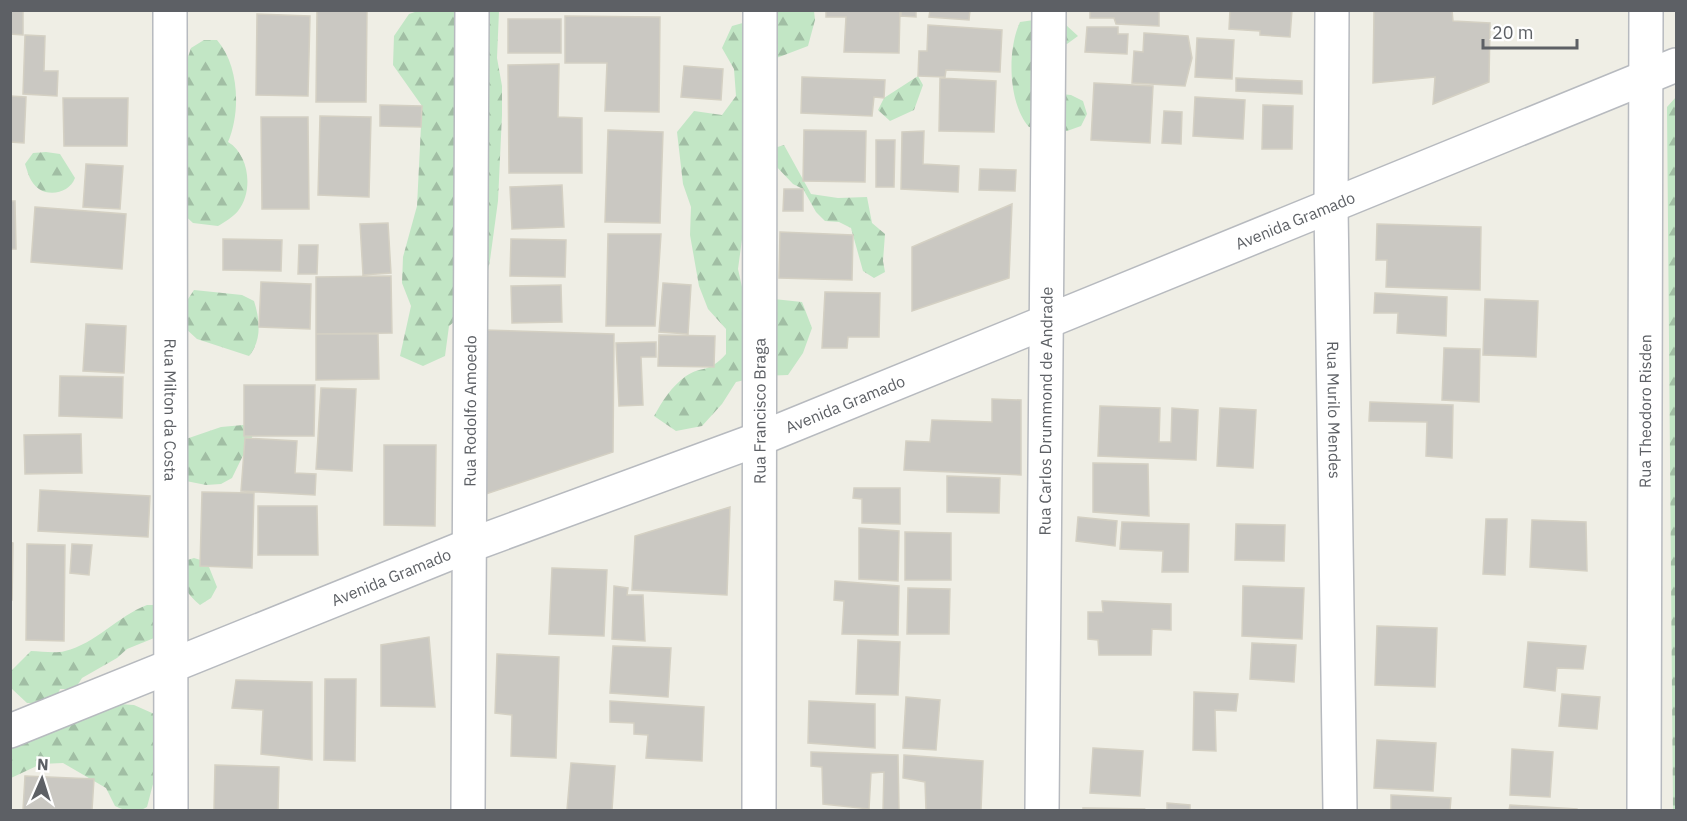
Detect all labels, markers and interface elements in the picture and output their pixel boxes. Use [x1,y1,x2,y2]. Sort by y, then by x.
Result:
scale bar [1483,12,1578,50]
text: 20 m [1492,21,1534,44]
street label: Avenida Gramado [1232,187,1358,254]
street label: Rua Carlos Drummond de Andrade [1034,286,1057,535]
street label: Rua Theodoro Risden [1635,334,1655,488]
street label: Rua Rodolfo Amoedo [460,335,480,487]
street label: Rua Francisco Braga [749,337,770,484]
street label: Rua Milton da Costa [160,339,181,482]
street label: Rua Murilo Mendes [1323,341,1345,479]
street label: Avenida Gramado [782,371,908,437]
street label: Avenida Gramado [328,544,454,610]
north arrow [12,749,72,809]
text: N [36,754,49,774]

